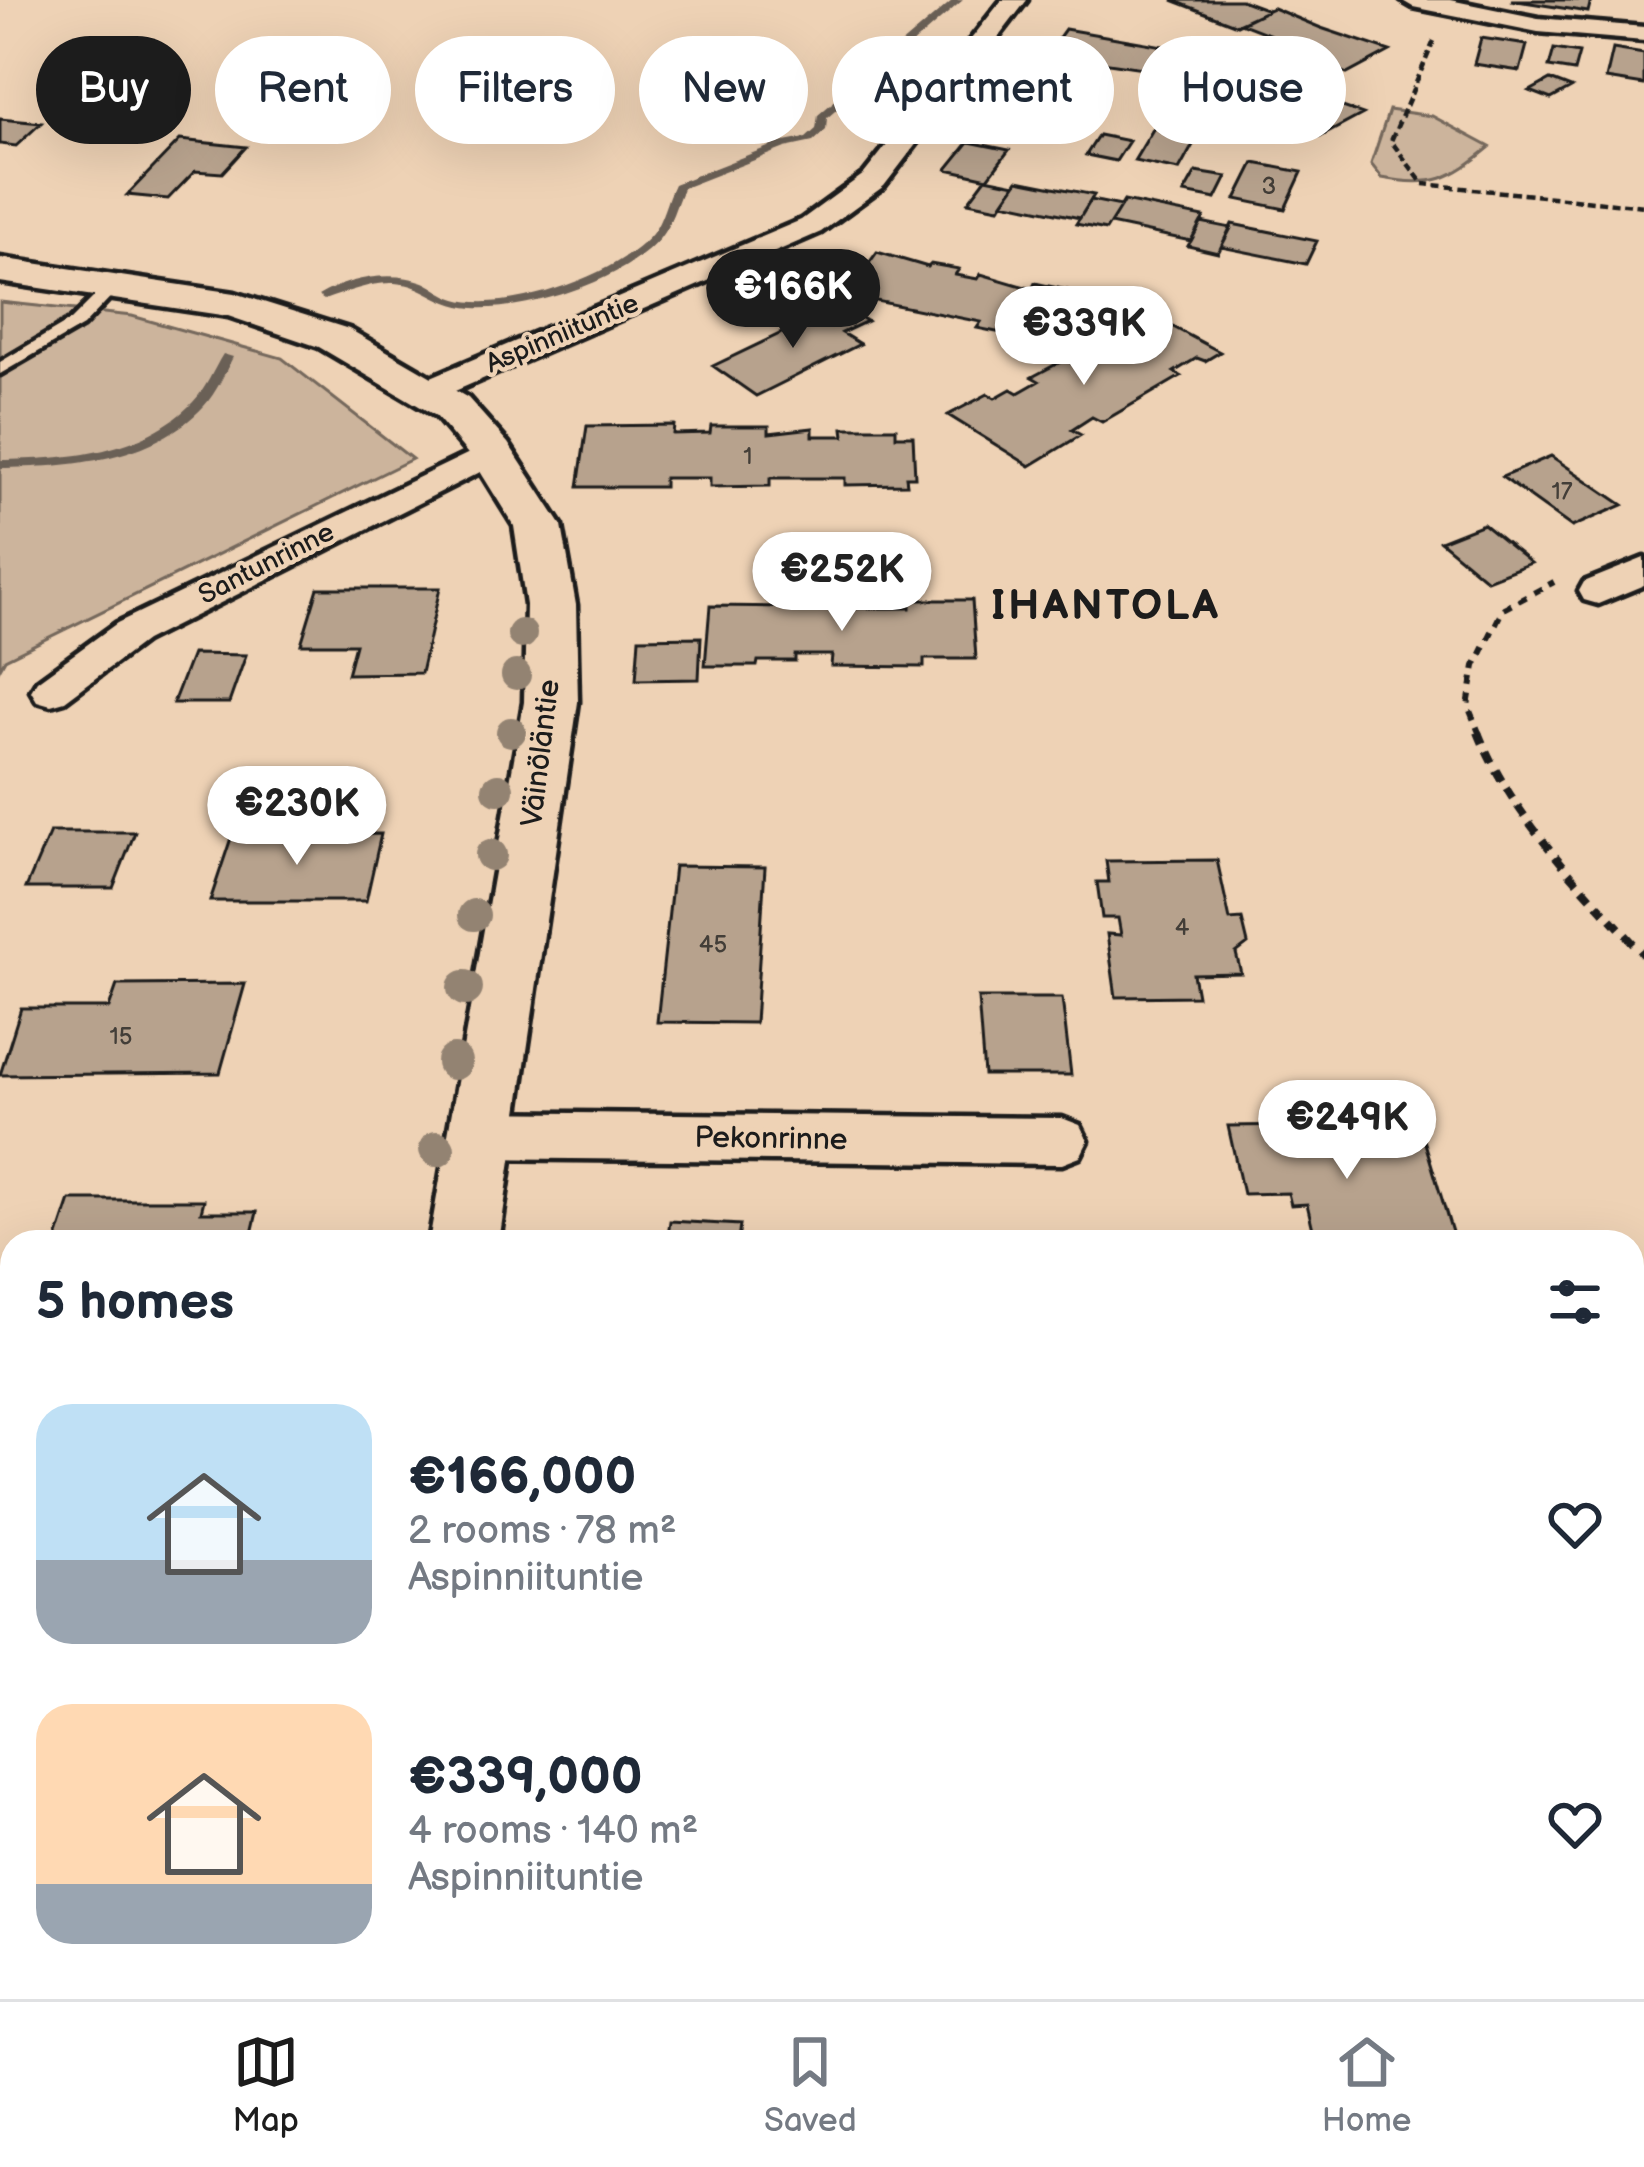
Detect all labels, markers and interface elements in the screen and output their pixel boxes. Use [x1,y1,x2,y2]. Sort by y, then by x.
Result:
chip: Buy [36,36,191,144]
chip: Rent [215,36,391,144]
chip: Filters [415,36,615,144]
chip: New [639,36,808,144]
chip: Apartment [832,36,1114,144]
chip: House [1138,36,1346,144]
house number: 3 [1262,172,1276,201]
pin: €166K [709,249,877,351]
text: €166K [733,264,853,311]
pin: €339K [1000,286,1168,388]
street label: Aspinniituntie [481,287,644,380]
text: €339K [1022,301,1146,348]
house number: 1 [743,442,753,471]
house number: 17 [1551,477,1573,506]
street label: Santunrinne [193,516,340,612]
pin: €252K [758,532,926,634]
text: €252K [779,547,905,594]
district label: IHANTOLA [991,581,1221,632]
street label: Väinöläntie [514,677,568,829]
pin: €230K [213,766,381,868]
text: €230K [234,781,360,828]
house number: 4 [1175,913,1190,942]
house number: 45 [699,930,727,959]
house number: 15 [109,1022,133,1051]
pin: €249K [1263,1080,1431,1182]
text: €249K [1285,1095,1409,1142]
street label: Pekonrinne [694,1120,848,1158]
icon: filters [1542,1269,1608,1335]
text: 5 homes [36,1272,234,1333]
text: €166,000 [408,1447,636,1508]
icon: home [132,1452,276,1596]
icon: heart [1542,1491,1608,1557]
text: 2 rooms · 78 m² [408,1508,677,1555]
text: Aspinniituntie [408,1555,643,1602]
text: €339,000 [408,1747,643,1808]
icon: home [132,1752,276,1896]
icon: heart [1542,1791,1608,1857]
text: 4 rooms · 140 m² [408,1808,698,1855]
text: Aspinniituntie [408,1855,643,1902]
tab: Map [233,2029,299,2141]
tab: Saved [764,2029,857,2141]
tab: Home [1322,2029,1411,2141]

